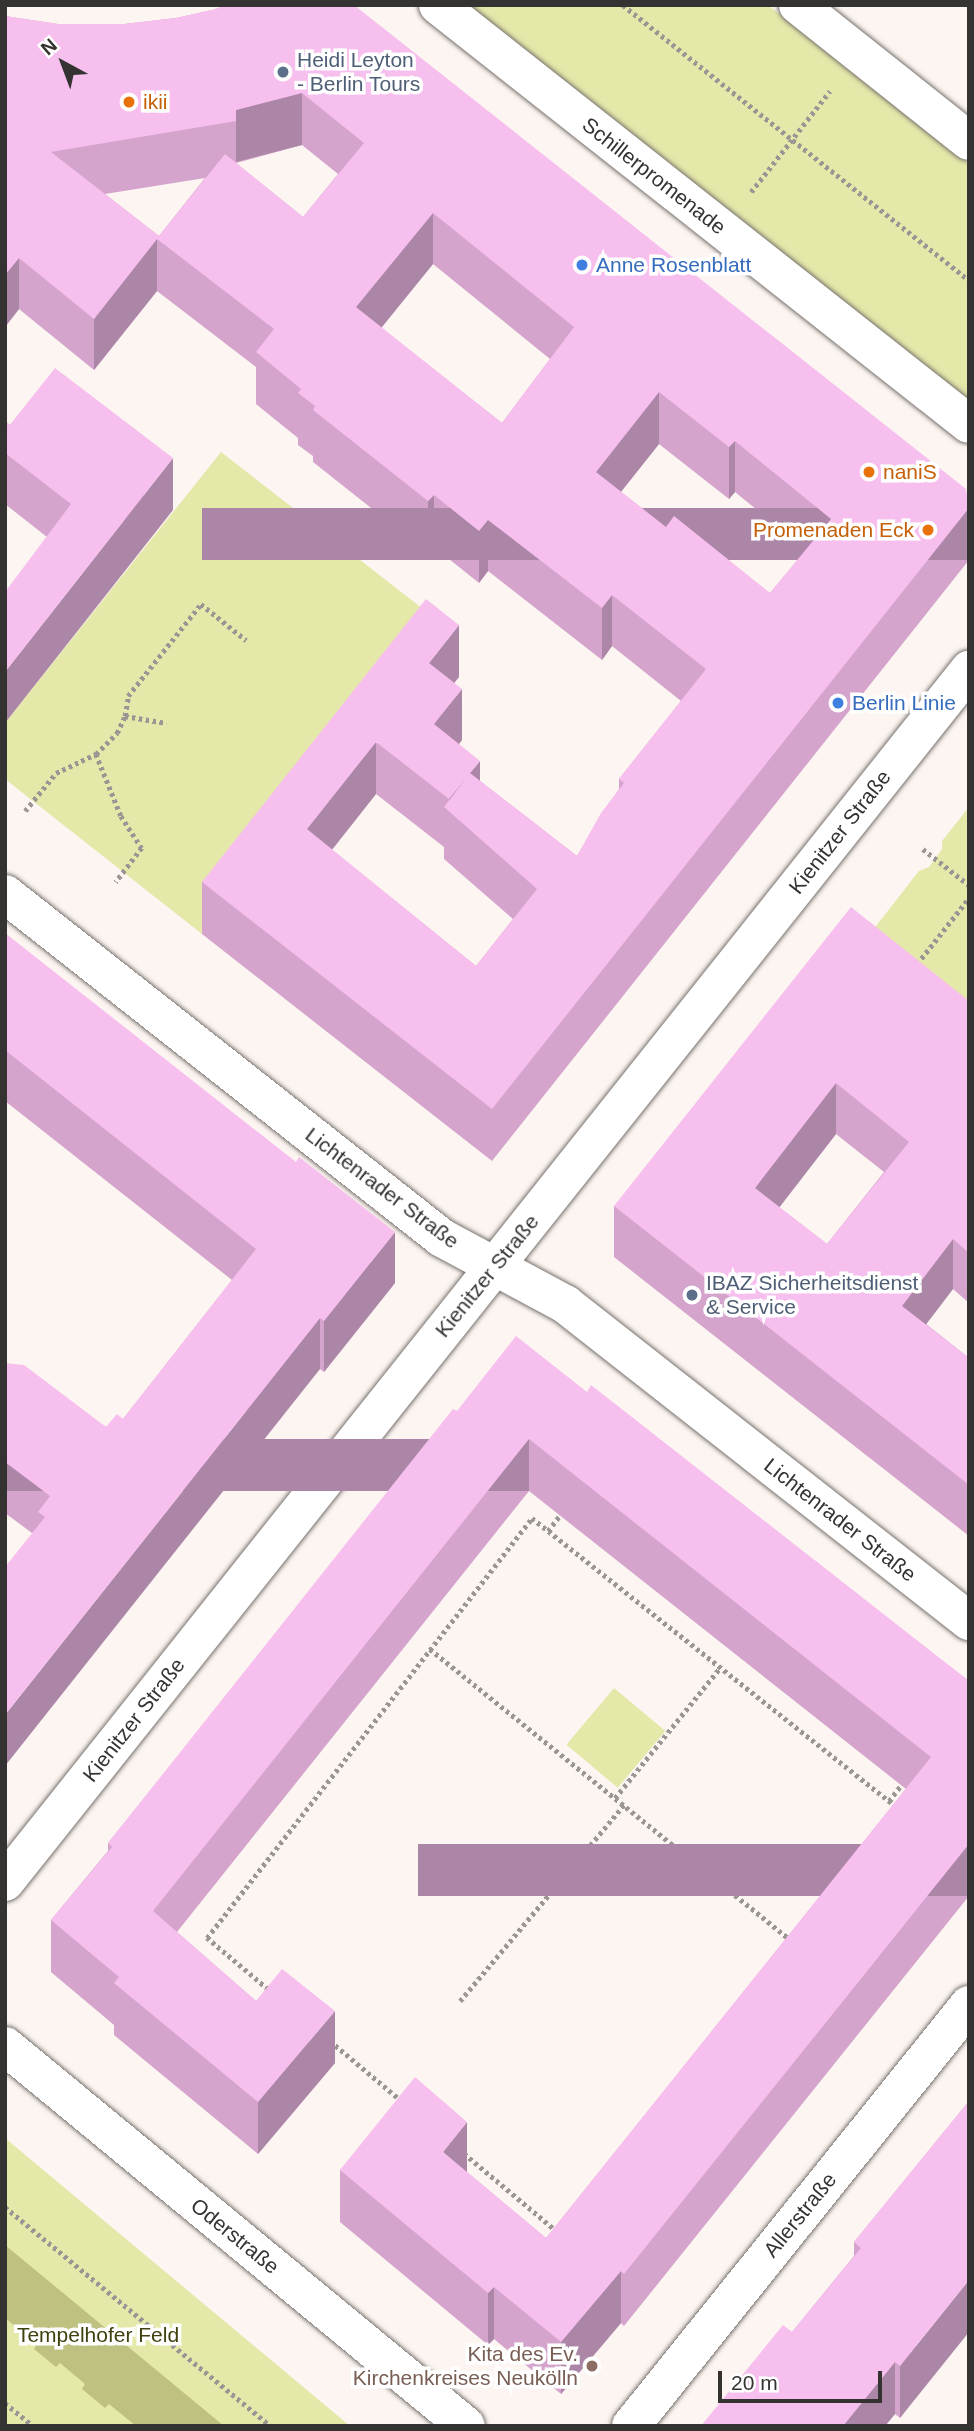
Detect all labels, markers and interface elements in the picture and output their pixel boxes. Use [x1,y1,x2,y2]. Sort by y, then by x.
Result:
north arrow [28,28,98,98]
text: N [37,34,61,59]
place label: Heidi Leyton - Berlin Tours [297,47,421,97]
marker: Heidi Leyton - Berlin Tours [275,64,291,80]
place label: ikii [143,89,167,115]
marker: ikii [121,94,137,110]
street label: Schillerpromenade [577,112,731,240]
place label: Anne Rosenblatt [596,252,751,278]
marker: Anne Rosenblatt [574,257,590,273]
place label: naniS [883,459,937,485]
marker: naniS [861,464,877,480]
place label: Promenaden Eck [753,517,914,543]
marker: Promenaden Eck [920,522,936,538]
place label: Berlin Linie [852,690,956,716]
marker: Berlin Linie [830,695,846,711]
street label: Kienitzer Straße [784,765,896,899]
street label: Lichtenrader Straße [300,1122,464,1254]
street label: Kienitzer Straße [430,1210,544,1342]
place label: IBAZ Sicherheitsdienst & Service [706,1270,918,1320]
marker: IBAZ Sicherheitsdienst & Service [684,1287,700,1303]
street label: Lichtenrader Straße [759,1453,921,1587]
street label: Kienitzer Straße [78,1653,190,1787]
street label: Allerstraße [758,2168,842,2262]
street label: Oderstraße [186,2193,284,2279]
park label: Tempelhofer Feld [17,2322,179,2348]
place label: Kita des Ev. Kirchenkreises Neukölln [353,2341,578,2391]
marker: Kita des Ev. Kirchenkreises Neukölln [584,2358,600,2374]
scale bar [722,2358,886,2402]
text: 20 m [731,2371,778,2394]

